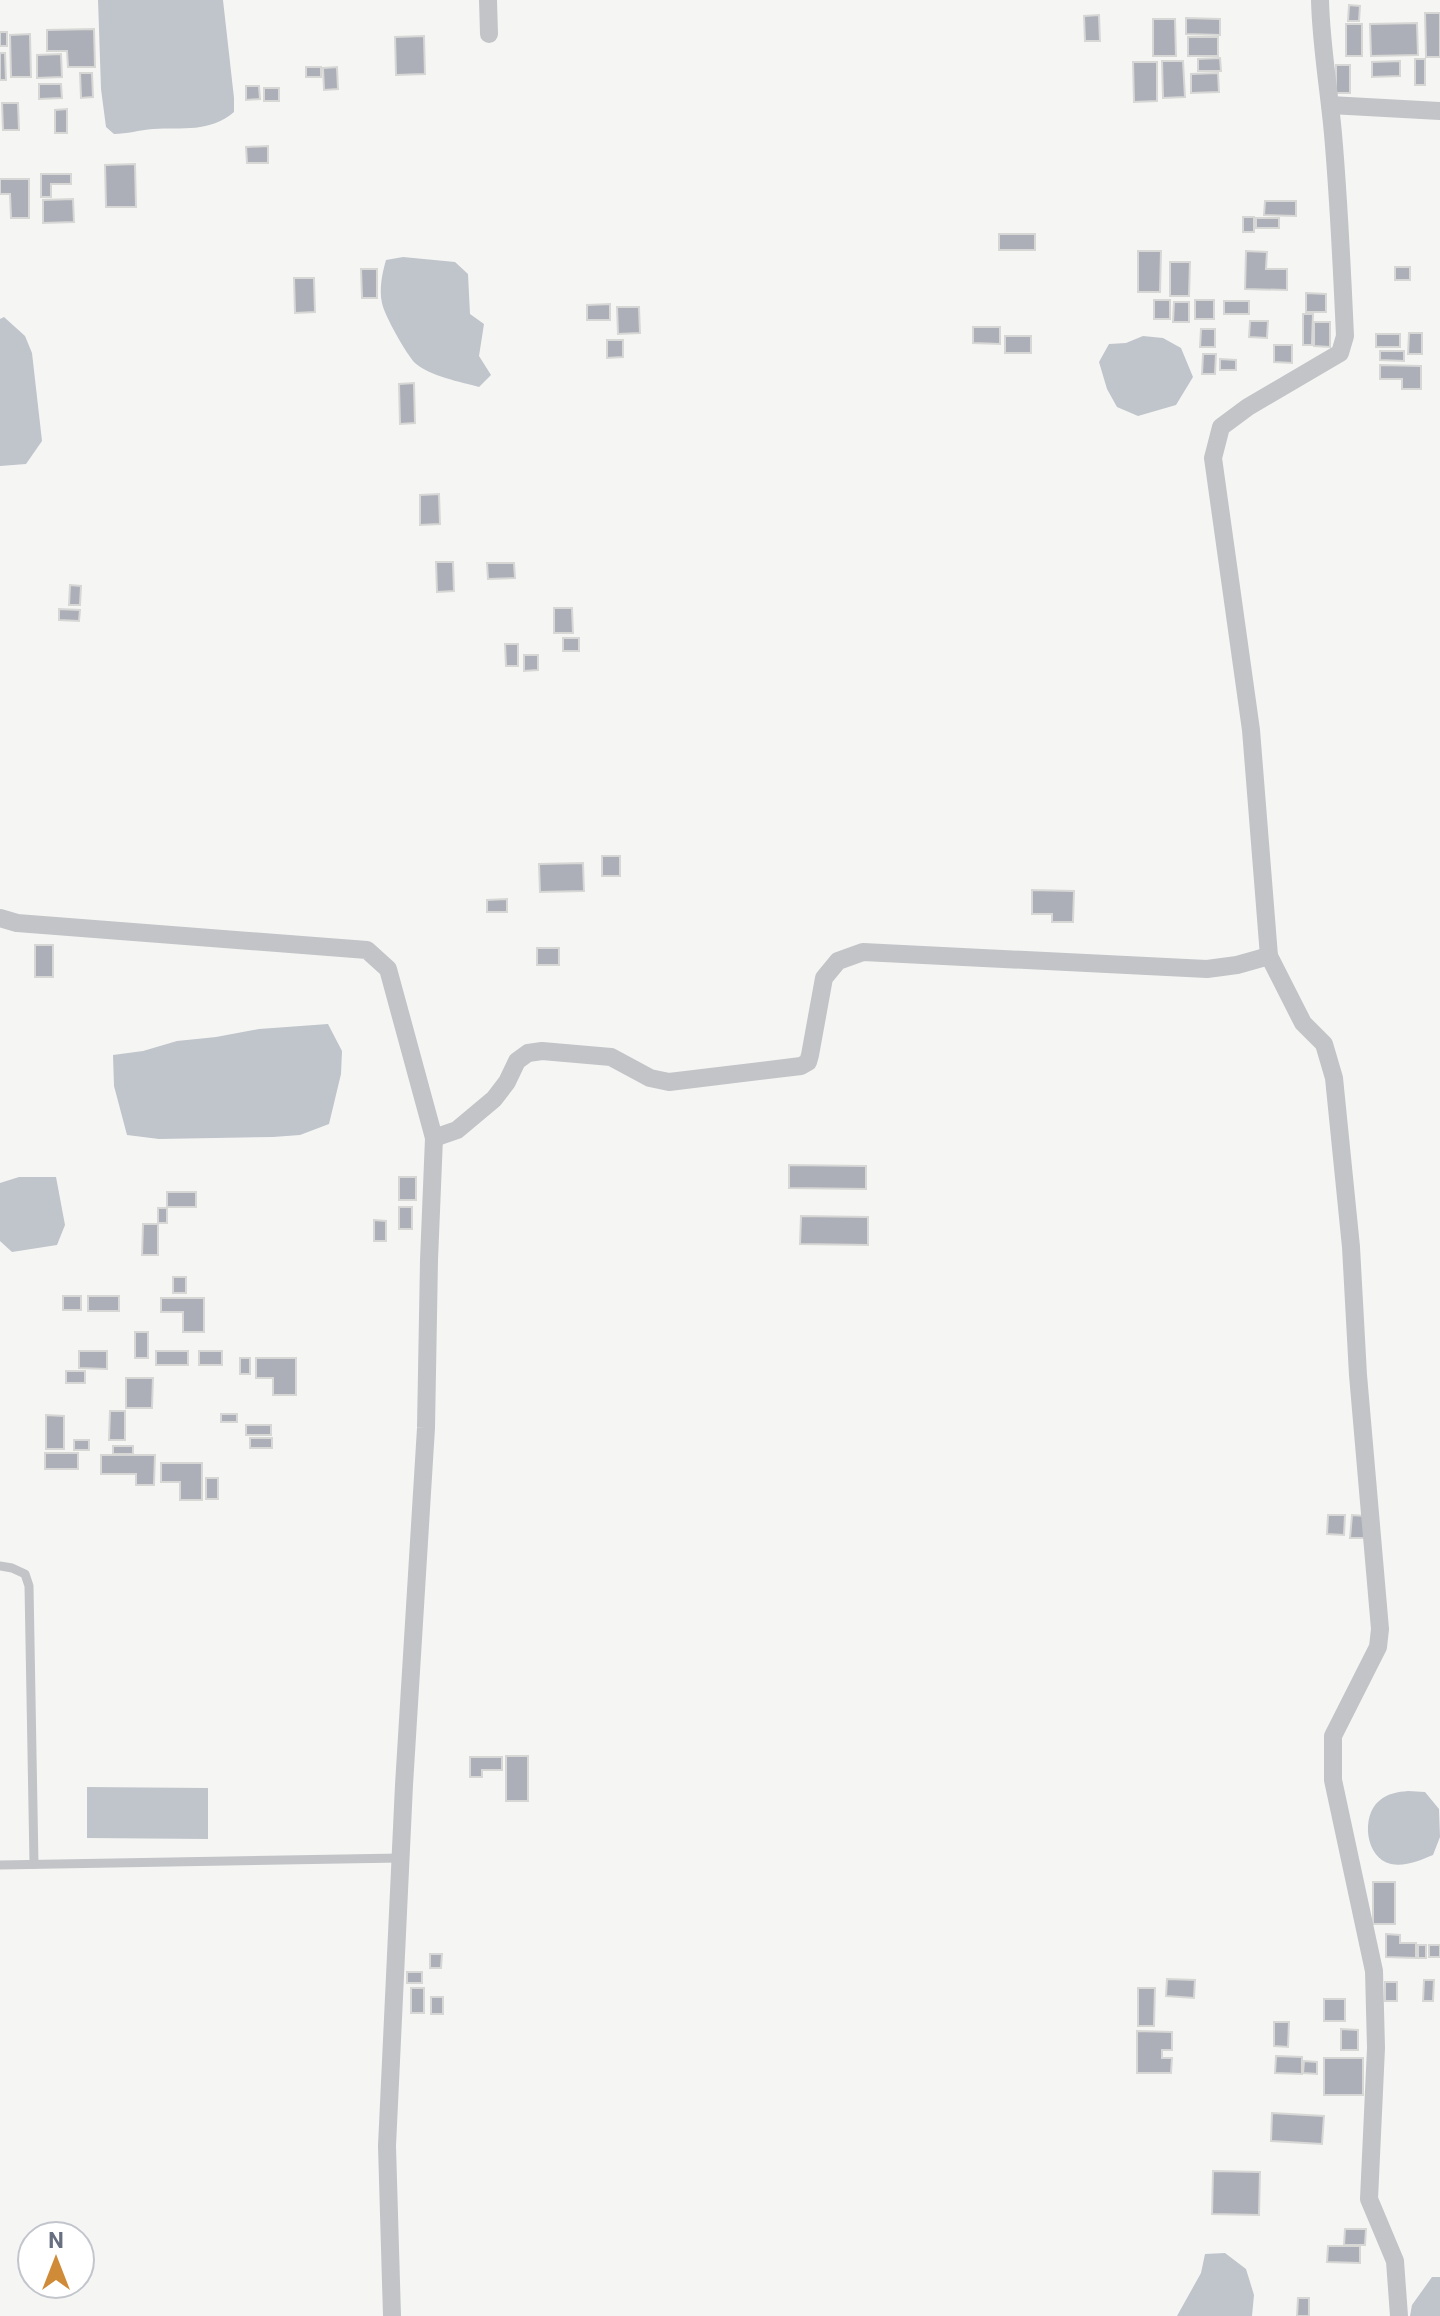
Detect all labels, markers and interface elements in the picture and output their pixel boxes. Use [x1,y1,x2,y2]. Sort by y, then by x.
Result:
north arrow [16,2220,96,2300]
text: N [48,2228,64,2253]

